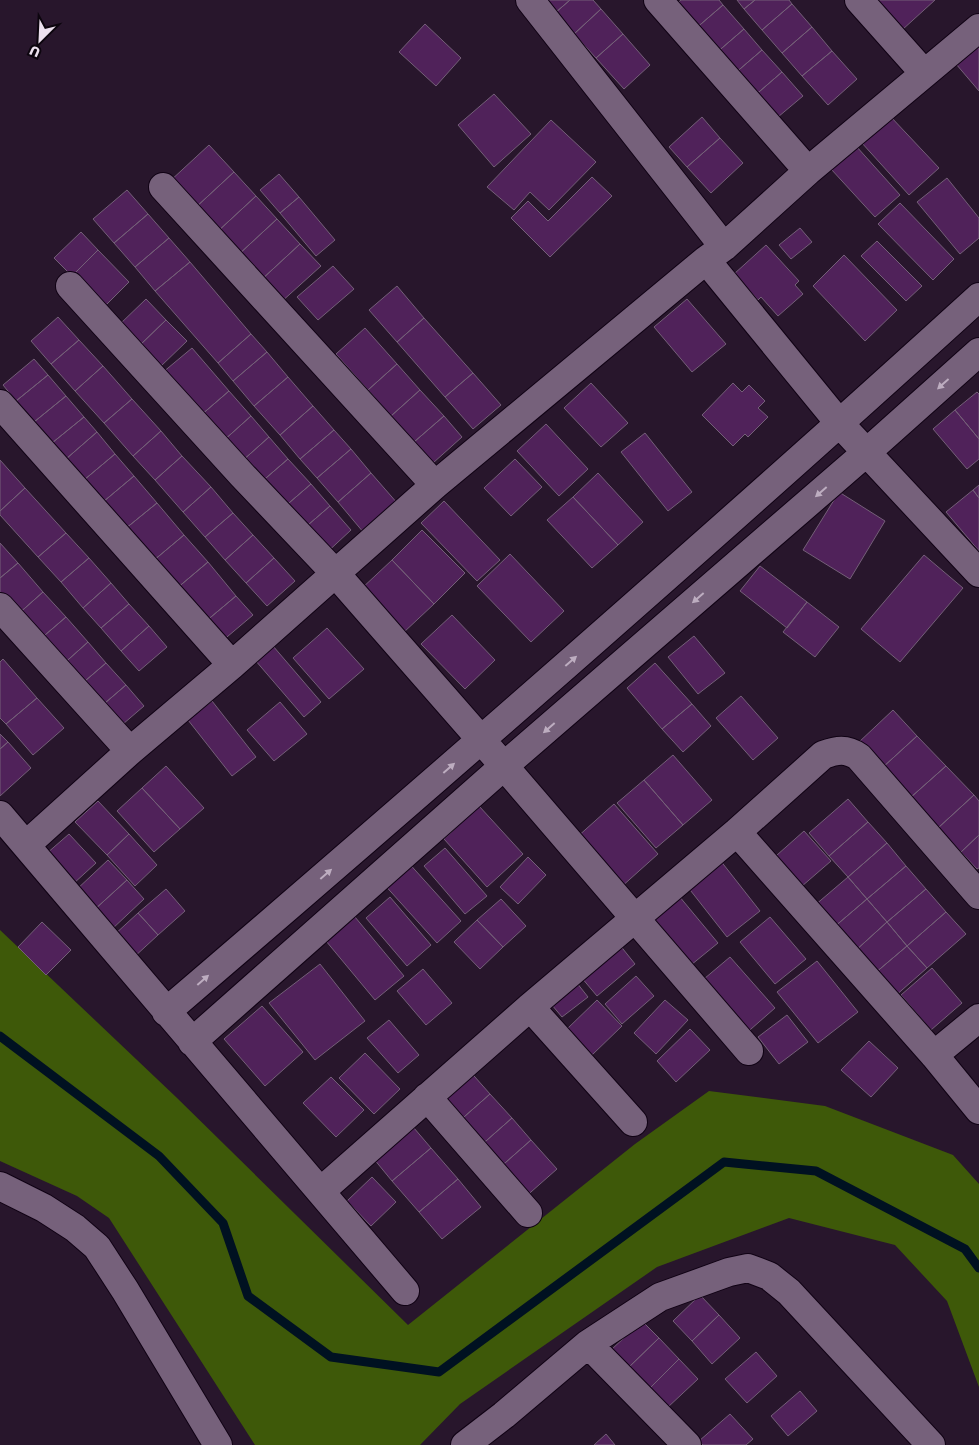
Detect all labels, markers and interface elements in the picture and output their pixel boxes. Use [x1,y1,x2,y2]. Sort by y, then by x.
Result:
north arrow [15,15,65,65]
text: U [27,43,43,61]
one-way arrow [937,378,949,390]
one-way arrow [815,486,828,497]
one-way arrow [692,592,704,603]
one-way arrow [565,655,577,667]
one-way arrow [543,722,556,733]
one-way arrow [443,763,456,774]
one-way arrow [319,869,332,880]
one-way arrow [196,975,209,986]

